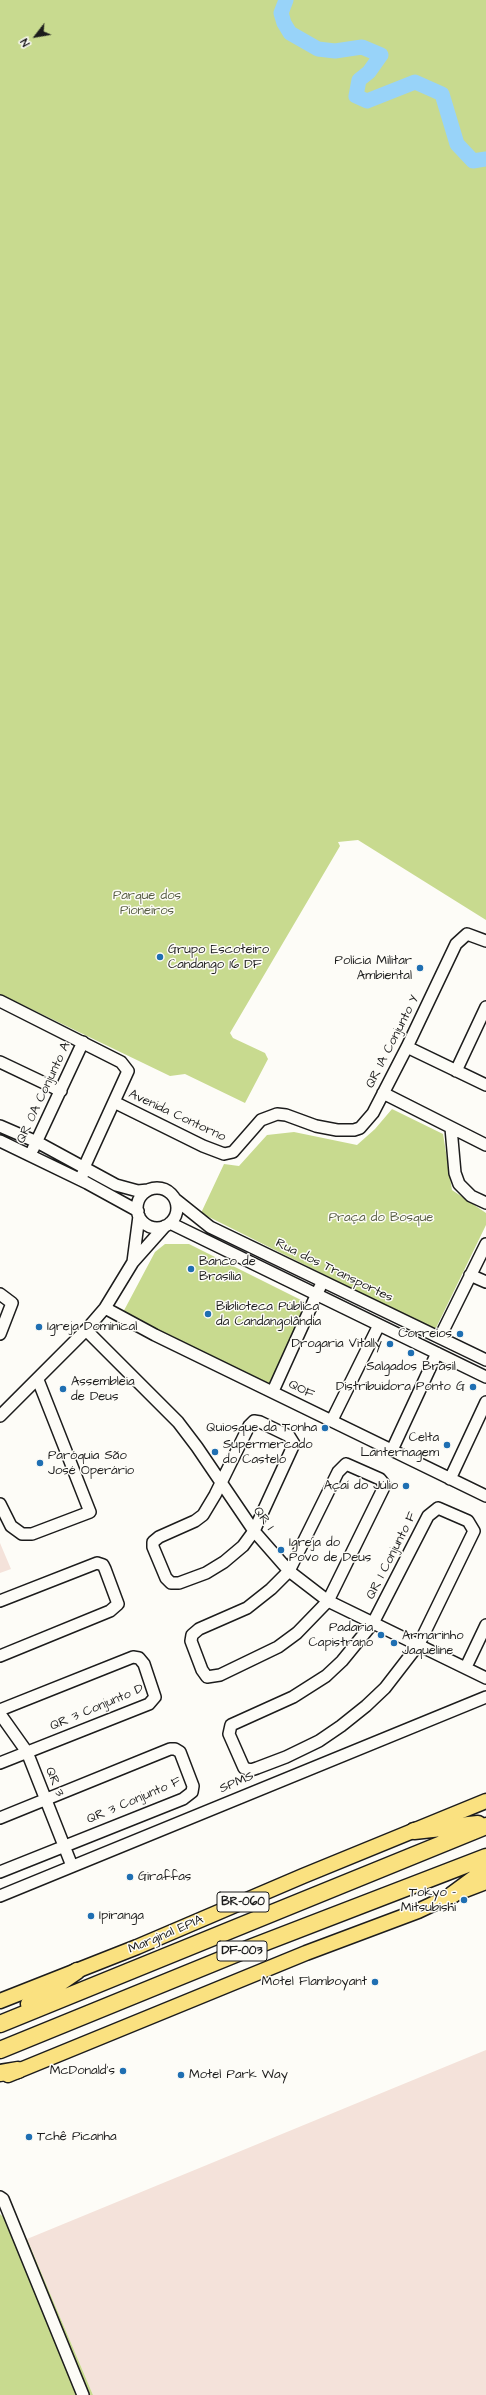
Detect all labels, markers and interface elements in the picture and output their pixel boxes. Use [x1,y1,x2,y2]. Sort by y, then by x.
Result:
north arrow [16,16,56,56]
text: N [17,36,33,49]
park label: Parque dos Pioneiros [113,888,181,919]
place label: Grupo Escoteiro Candango 16 DF [168,942,269,973]
marker: Grupo Escoteiro Candango 16 DF [155,952,165,962]
place label: Polícia Militar Ambiental [335,953,412,984]
marker: Polícia Militar Ambiental [415,963,425,973]
street label: QR 1A Conjunto Y [363,993,423,1091]
street label: QR 0A Conjunto A [14,1040,74,1146]
street label: Avenida Contorno [126,1087,228,1145]
park label: Praça do Bosque [329,1210,433,1226]
street label: Rua dos Transportes [273,1236,395,1306]
place label: Banco de Brasília [199,1254,256,1285]
marker: Banco de Brasília [186,1264,196,1274]
place label: Biblioteca Pública da Candangolândia [216,1299,321,1330]
marker: Biblioteca Pública da Candangolândia [203,1309,213,1319]
place label: Igreja Dominical [47,1319,137,1335]
marker: Igreja Dominical [34,1322,44,1332]
place label: Correios [398,1326,452,1342]
marker: Correios [455,1329,465,1339]
place label: Drogaria Vitally [292,1336,382,1352]
marker: Drogaria Vitally [385,1339,395,1349]
marker: Salgados Brasil [406,1348,416,1358]
place label: Salgados Brasil [366,1359,456,1375]
place label: Assembleia de Deus [71,1374,134,1405]
street label: QOF [285,1377,317,1403]
place label: Distribuidora Ponto G [336,1379,465,1395]
marker: Distribuidora Ponto G [468,1382,478,1392]
marker: Assembleia de Deus [58,1384,68,1394]
place label: Quiosque da Tonha [206,1420,317,1436]
marker: Quiosque da Tonha [320,1423,330,1433]
place label: Celta Lanternagem [360,1430,439,1461]
place label: Supermercado do Castelo [223,1437,313,1468]
marker: Celta Lanternagem [442,1440,452,1450]
marker: Supermercado do Castelo [210,1447,220,1457]
place label: Paróquia São José Operário [48,1448,134,1479]
marker: Paróquia São José Operário [35,1458,45,1468]
place label: Açaí do Júlio [324,1478,398,1494]
marker: Açaí do Júlio [401,1481,411,1491]
street label: QR 1 [249,1504,277,1534]
street label: QR 1 Conjunto F [363,1510,421,1602]
place label: Igreja do Povo de Deus [289,1535,371,1566]
marker: Igreja do Povo de Deus [276,1545,286,1555]
place label: Padaria Capistrano [309,1620,373,1651]
place label: Armarinho Jaqueline [402,1628,464,1659]
marker: Padaria Capistrano [376,1630,386,1640]
marker: Armarinho Jaqueline [389,1638,399,1648]
street label: QR 3 Conjunto D [48,1681,146,1735]
street label: QR 3 [41,1765,67,1799]
street label: SPMS [217,1769,257,1797]
street label: QR 3 Conjunto F [85,1774,183,1828]
place label: Giraffas [138,1869,191,1885]
marker: Giraffas [125,1872,135,1882]
place label: Tokyo - Mitsubishi [401,1885,456,1916]
road number: BR-060 [217,1892,269,1912]
marker: Tokyo - Mitsubishi [459,1895,469,1905]
place label: Ipiranga [99,1908,144,1924]
marker: Ipiranga [86,1911,96,1921]
street label: Marginal EPIA [126,1912,206,1958]
road number: DF-003 [217,1941,267,1961]
place label: Motel Flamboyant [262,1974,367,1990]
marker: Motel Flamboyant [370,1977,380,1987]
place label: McDonald's [50,2063,115,2079]
marker: McDonald's [118,2066,128,2076]
place label: Motel Park Way [189,2067,288,2083]
marker: Motel Park Way [176,2070,186,2080]
place label: Tchê Picanha [37,2129,117,2145]
marker: Tchê Picanha [24,2132,34,2142]

